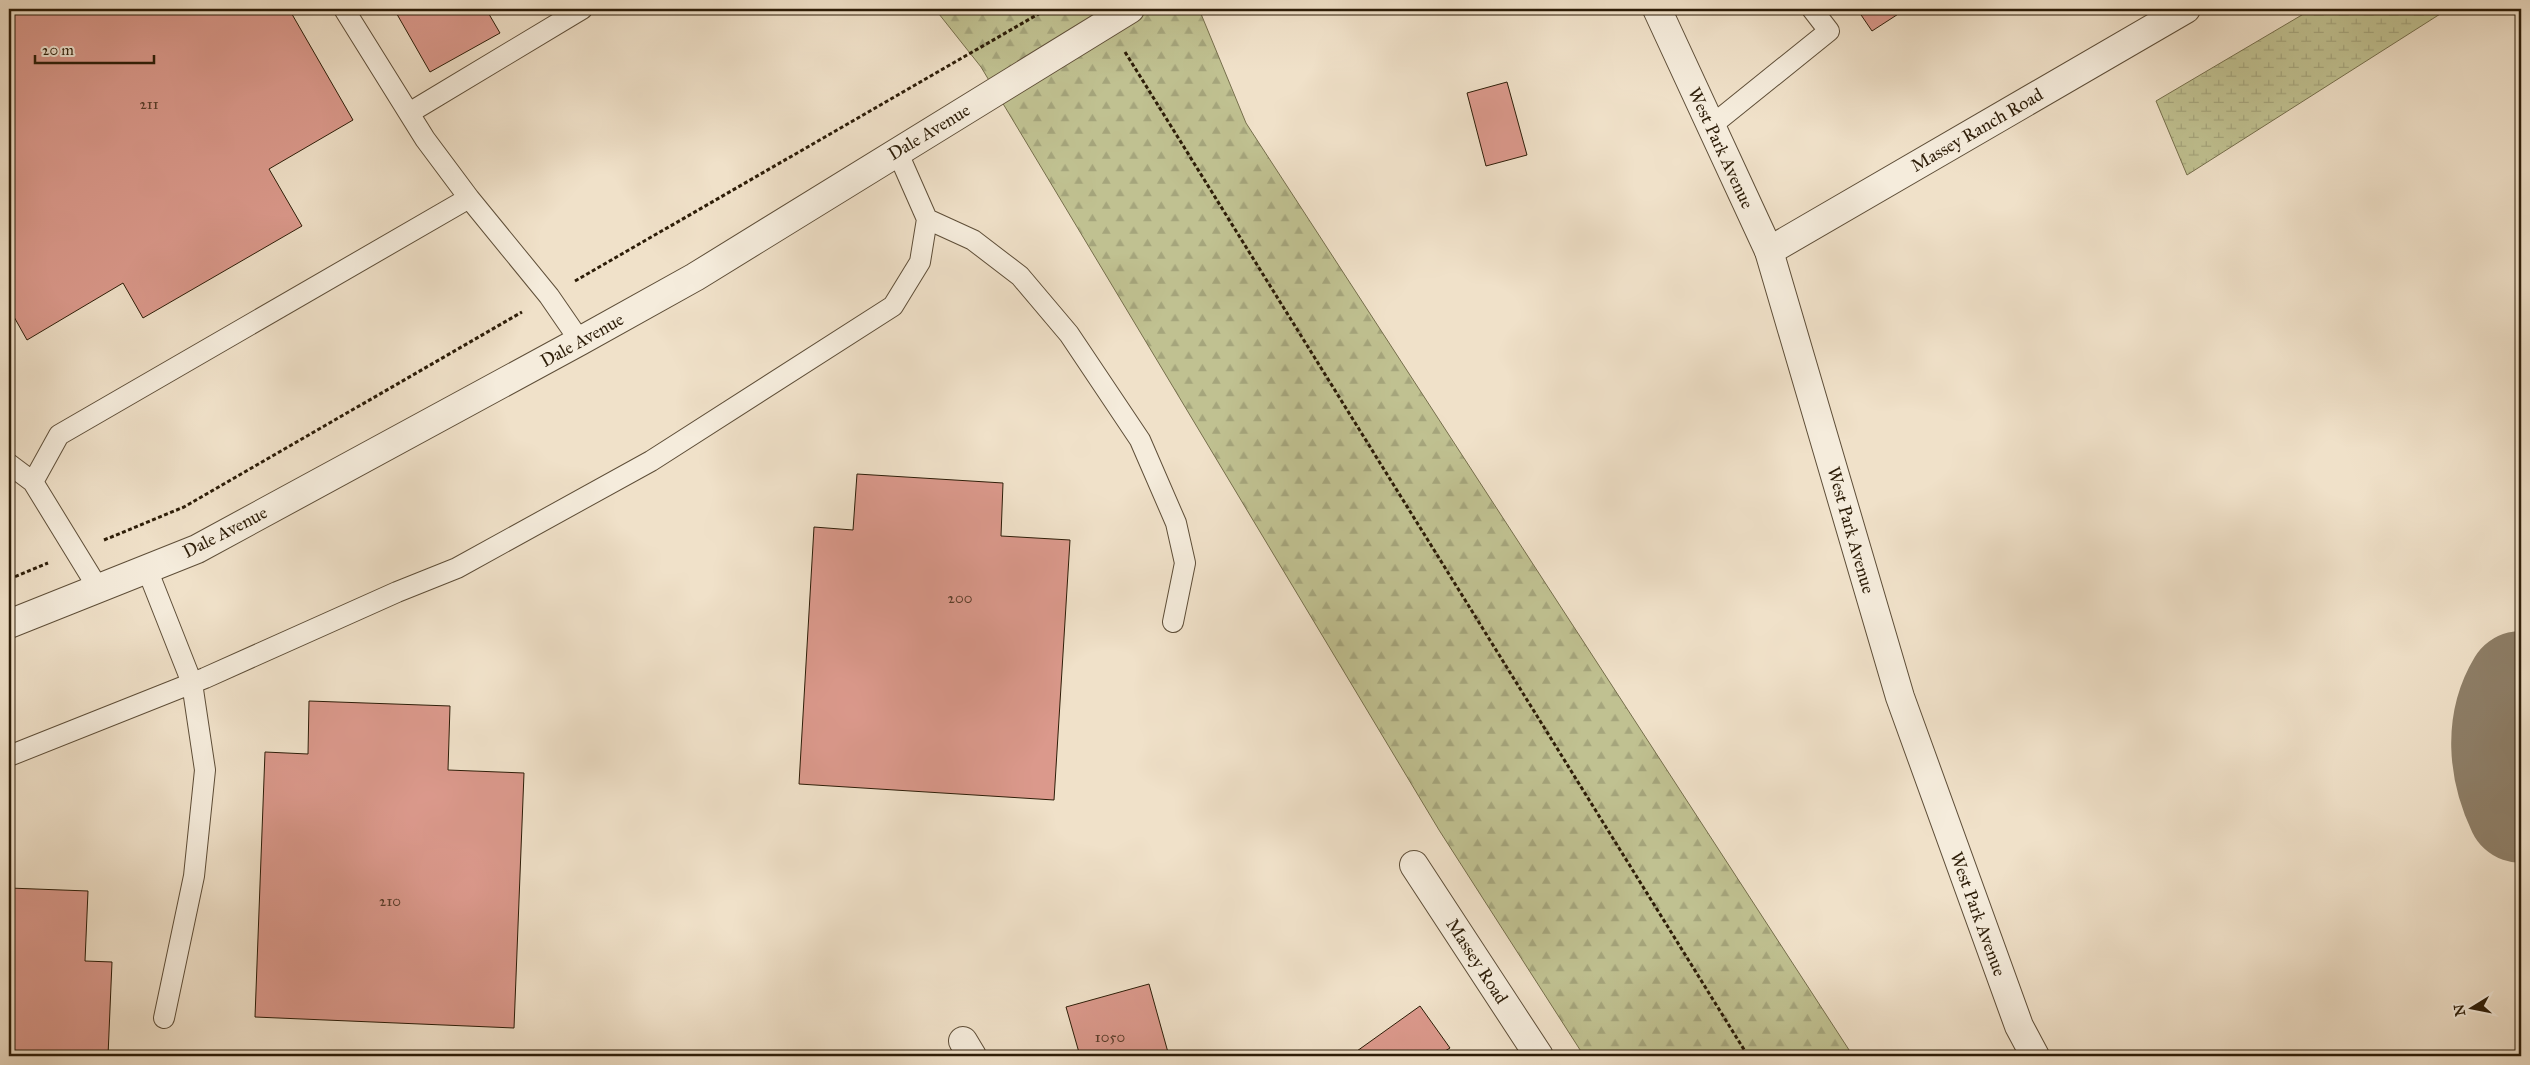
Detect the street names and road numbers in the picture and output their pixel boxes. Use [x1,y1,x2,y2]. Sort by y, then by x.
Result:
street label: Massey Ranch Road [1907,83,2047,177]
street label: West Park Avenue [1683,84,1759,212]
street label: Dale Avenue [884,99,974,165]
street label: Dale Avenue [536,308,628,372]
street label: West Park Avenue [1822,464,1880,596]
street label: Dale Avenue [179,501,271,563]
street label: West Park Avenue [1945,849,2011,979]
street label: Massey Road [1441,914,1513,1008]

